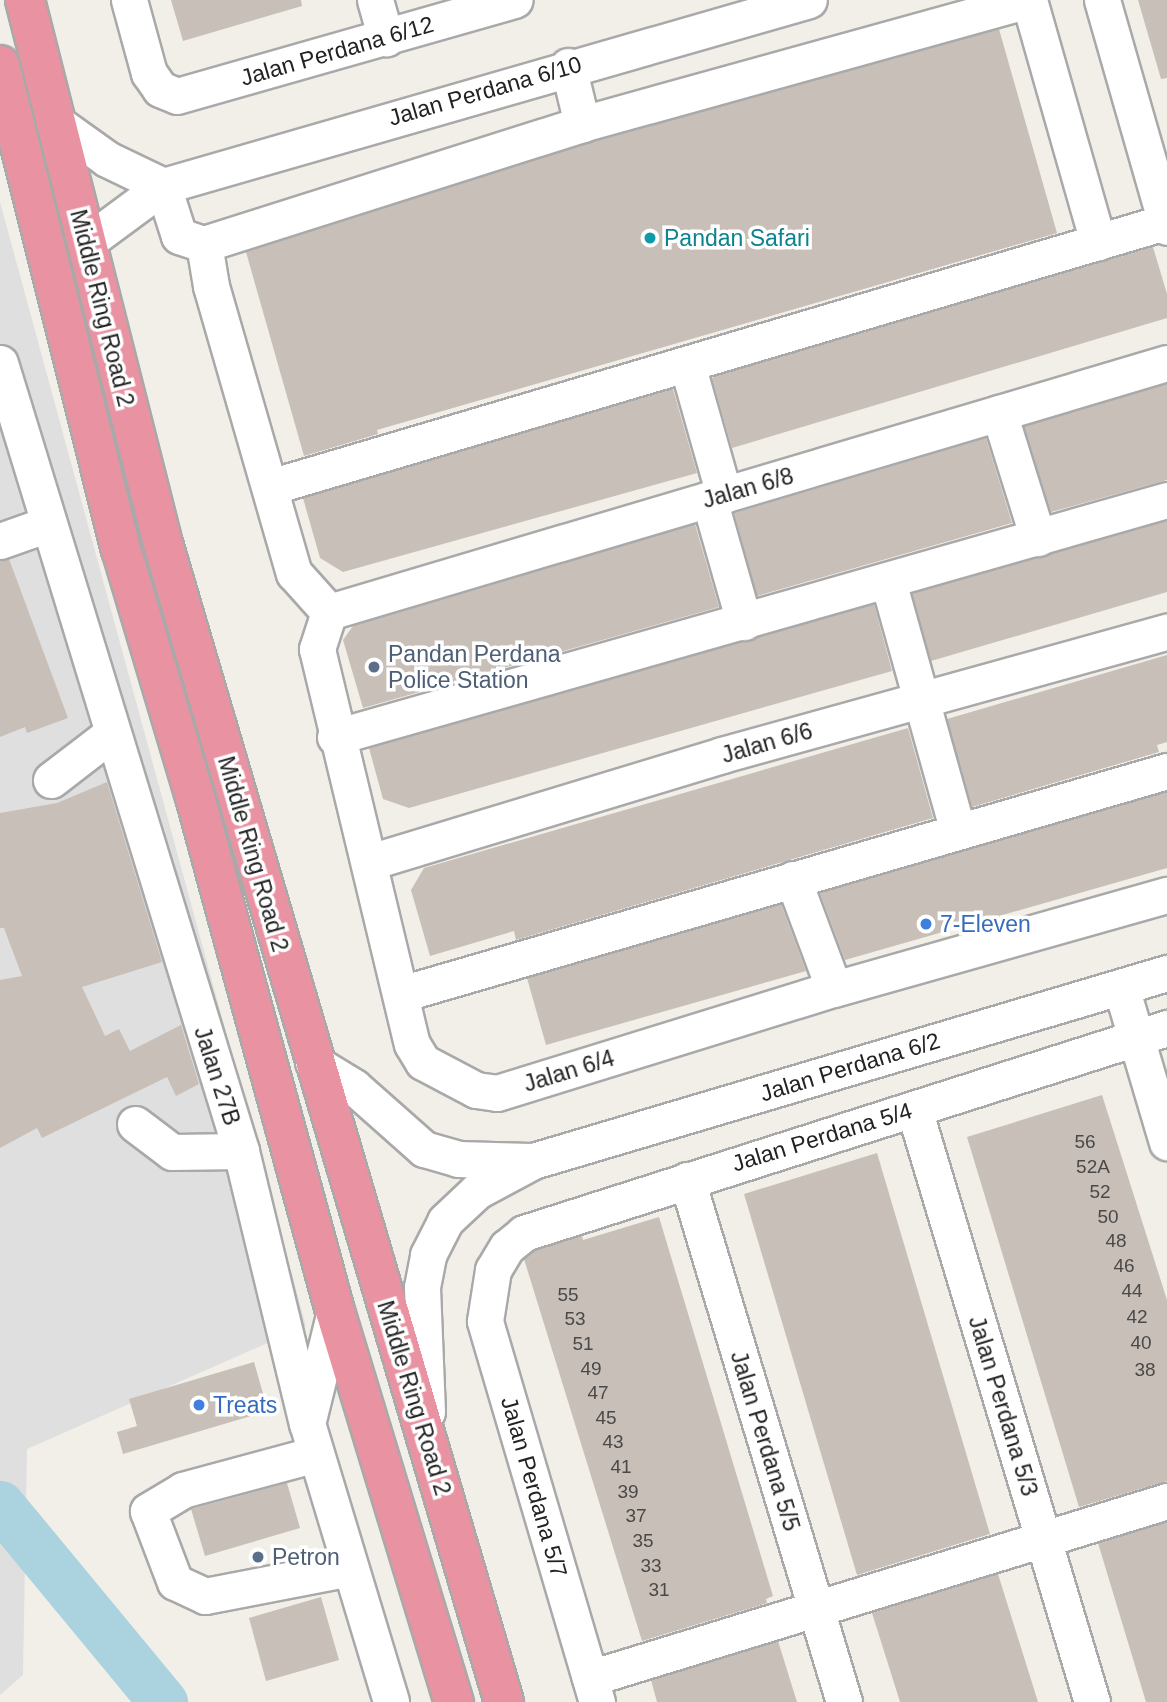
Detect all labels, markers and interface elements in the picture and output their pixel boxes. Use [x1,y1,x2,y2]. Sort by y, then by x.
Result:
street label: Jalan Perdana 6/12 [237,10,437,92]
street label: Jalan Perdana 6/10 [385,50,585,132]
street label: Middle Ring Road 2 [64,207,140,409]
place label: Pandan Safari [664,224,810,252]
marker: Pandan Safari [642,230,658,246]
street label: Jalan 6/8 [699,462,797,514]
place label: Pandan Perdana Police Station [388,640,561,694]
marker: Pandan Perdana Police Station [366,659,382,675]
street label: Jalan 6/6 [718,717,816,769]
street label: Middle Ring Road 2 [212,753,294,955]
place label: 7-Eleven [940,910,1031,938]
marker: 7-Eleven [918,916,934,932]
street label: Jalan 27B [188,1023,246,1129]
street label: Jalan Perdana 6/2 [757,1027,943,1107]
street label: Jalan 6/4 [520,1044,618,1098]
street label: Jalan Perdana 5/4 [729,1097,915,1177]
house number: 56 [1074,1131,1096,1153]
house number: 52A [1076,1156,1110,1178]
house number: 52 [1089,1181,1111,1203]
house number: 50 [1097,1206,1119,1228]
house number: 48 [1105,1230,1127,1252]
house number: 46 [1113,1255,1135,1277]
house number: 44 [1121,1280,1143,1302]
house number: 55 [557,1284,579,1306]
street label: Middle Ring Road 2 [371,1297,457,1499]
house number: 42 [1126,1306,1148,1328]
house number: 53 [564,1308,586,1330]
street label: Jalan Perdana 5/3 [963,1313,1043,1499]
house number: 40 [1130,1332,1152,1354]
house number: 51 [572,1333,594,1355]
street label: Jalan Perdana 5/5 [725,1348,805,1534]
house number: 49 [580,1358,602,1380]
house number: 38 [1134,1359,1156,1381]
house number: 47 [587,1382,609,1404]
place label: Treats [213,1391,277,1419]
street label: Jalan Perdana 5/7 [495,1393,573,1581]
marker: Treats [191,1397,207,1413]
house number: 45 [595,1407,617,1429]
house number: 43 [602,1431,624,1453]
house number: 41 [610,1456,632,1478]
house number: 39 [617,1481,639,1503]
house number: 37 [625,1505,647,1527]
house number: 35 [632,1530,654,1552]
place label: Petron [272,1543,340,1571]
marker: Petron [250,1549,266,1565]
house number: 33 [640,1555,662,1577]
house number: 31 [648,1579,670,1601]

